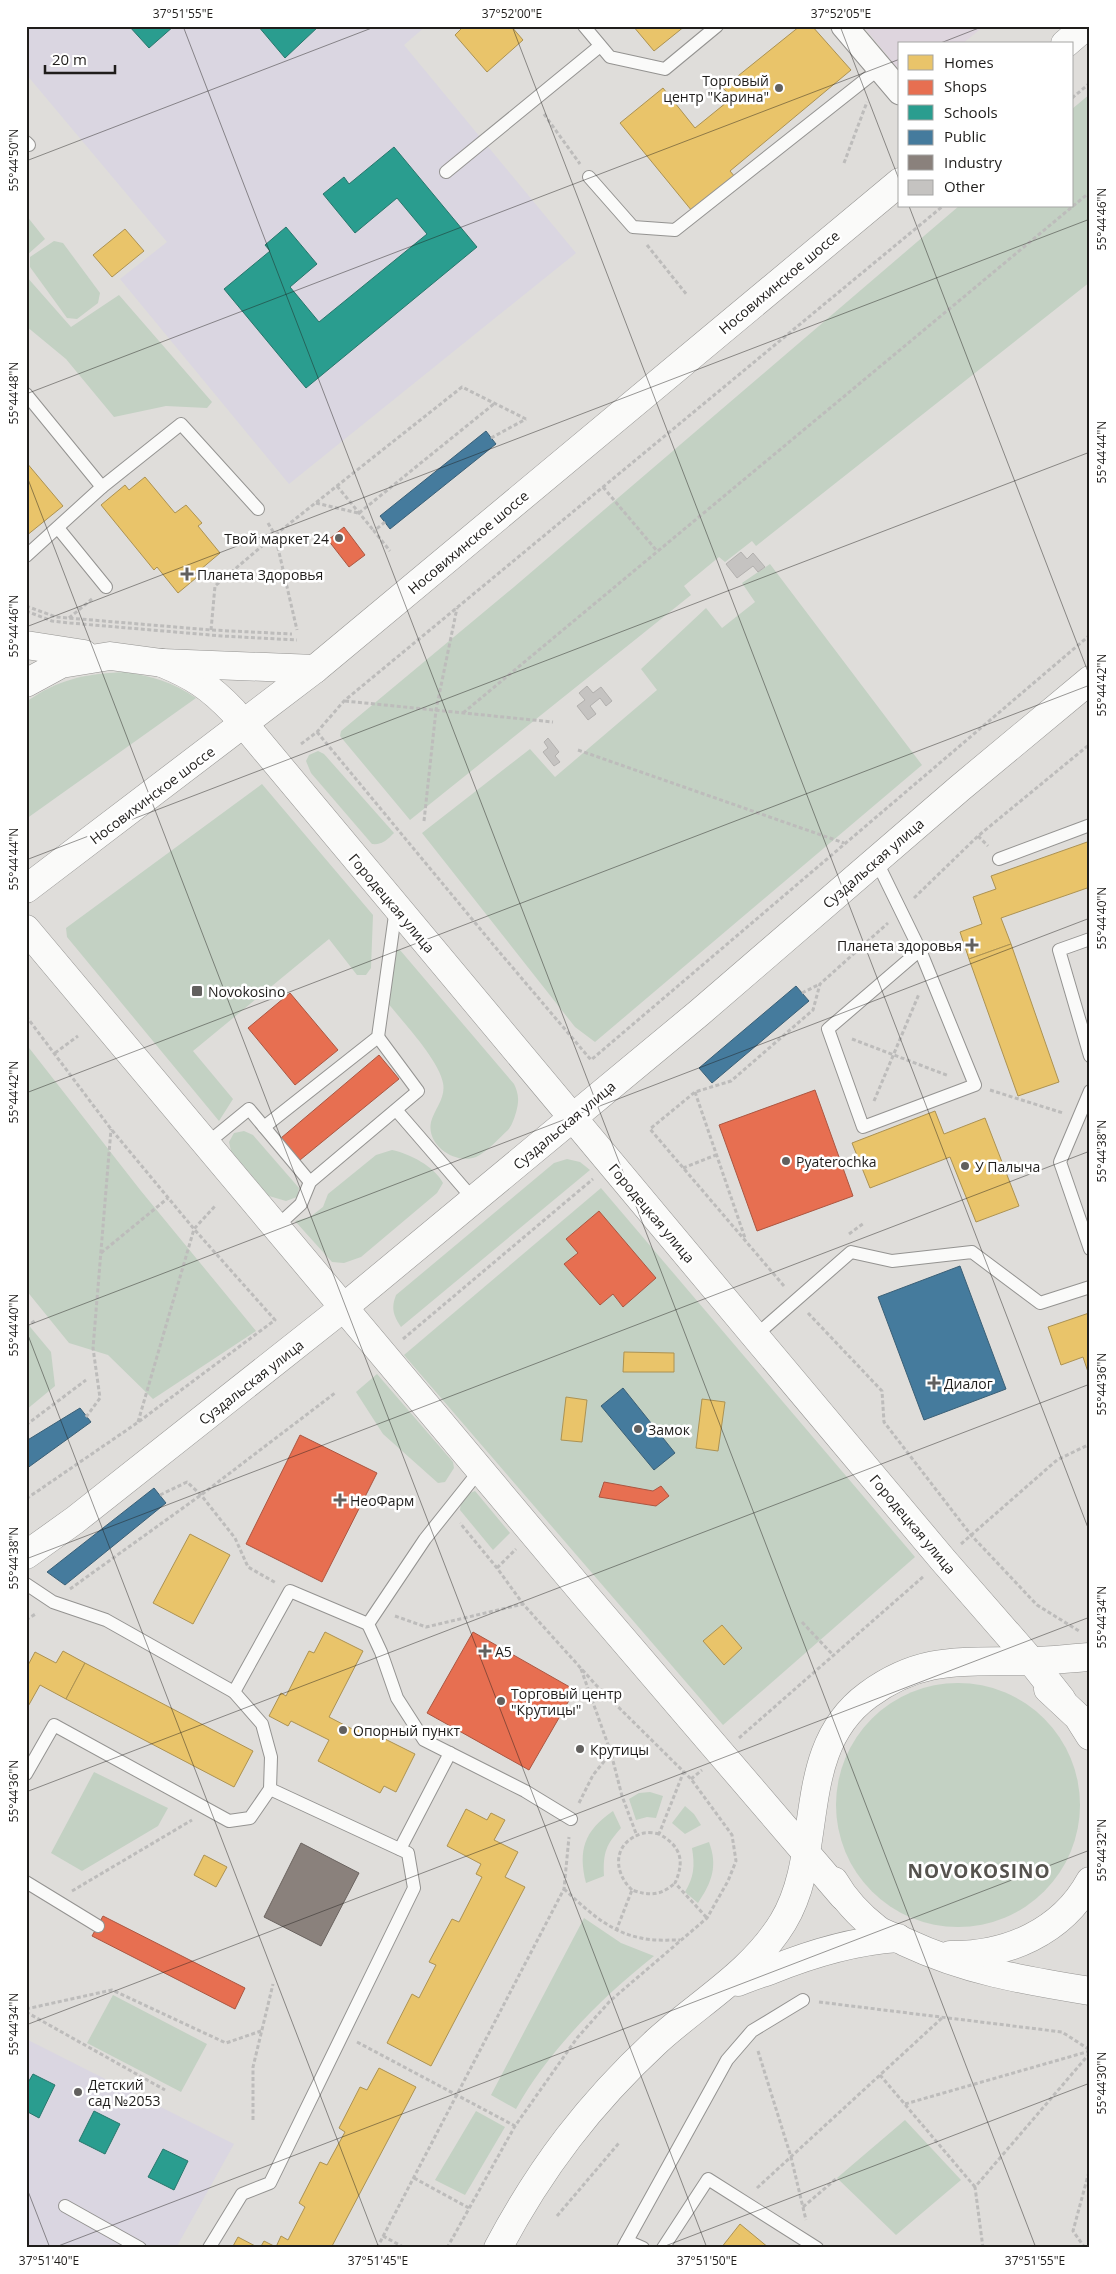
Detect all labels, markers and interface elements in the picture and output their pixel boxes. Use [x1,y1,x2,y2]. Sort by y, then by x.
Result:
text: 37°51'55"E [153,5,213,22]
text: 37°52'00"E [482,5,542,22]
text: 37°52'05"E [811,5,871,22]
scale bar [45,42,115,74]
legend [898,42,1074,208]
text: 20 m [52,49,87,69]
text: Homes [944,52,994,72]
place label: Торговый центр "Карина" [663,71,769,106]
text: Shops [944,76,987,96]
marker: Торговый центр "Карина" [773,82,785,94]
text: Schools [944,102,998,122]
text: Public [944,126,986,146]
text: 55°44'50"N [5,129,22,191]
text: Industry [944,152,1002,172]
text: Other [944,176,985,196]
text: 55°44'46"N [1093,188,1110,250]
street label: Носовихинское шоссе [715,226,843,338]
text: 55°44'48"N [5,362,22,424]
text: 55°44'44"N [1093,421,1110,483]
street label: Носовихинское шоссе [404,486,532,598]
place label: Твой маркет 24 [224,529,329,548]
marker: Твой маркет 24 [333,532,345,544]
place label: Планета Здоровья [197,565,323,584]
marker: Планета Здоровья [181,568,193,580]
text: 55°44'46"N [5,595,22,657]
text: 55°44'42"N [1093,654,1110,716]
street label: Носовихинское шоссе [86,742,218,848]
street label: Суздальская улица [818,814,928,912]
text: 55°44'44"N [5,828,22,890]
street label: Городецкая улица [345,849,439,957]
text: 55°44'40"N [1093,887,1110,949]
place label: Планета здоровья [837,936,962,955]
marker: Планета здоровья [966,939,978,951]
place label: Novokosino [208,982,285,1001]
marker: Novokosino [190,984,204,998]
text: 55°44'42"N [5,1061,22,1123]
street label: Суздальская улица [509,1076,619,1174]
text: 55°44'38"N [1093,1120,1110,1182]
place label: Pyaterochka [796,1152,877,1171]
marker: Pyaterochka [780,1155,792,1167]
place label: У Палыча [975,1157,1040,1176]
street label: Городецкая улица [605,1159,699,1267]
marker: У Палыча [959,1160,971,1172]
text: 55°44'40"N [5,1294,22,1356]
street label: Суздальская улица [195,1335,307,1429]
text: 55°44'36"N [1093,1353,1110,1415]
place label: Диалог [944,1374,993,1393]
marker: Диалог [928,1377,940,1389]
place label: Замок [648,1420,691,1439]
marker: Замок [632,1423,644,1435]
street label: Городецкая улица [866,1470,960,1578]
place label: НеоФарм [350,1491,414,1510]
marker: НеоФарм [334,1494,346,1506]
text: 55°44'38"N [5,1527,22,1589]
text: 55°44'34"N [1093,1586,1110,1648]
place label: А5 [495,1642,512,1661]
marker: А5 [479,1645,491,1657]
place label: Торговый центр "Крутицы" [511,1684,622,1719]
marker: Торговый центр "Крутицы" [495,1695,507,1707]
place label: Опорный пункт [353,1721,460,1740]
marker: Опорный пункт [337,1724,349,1736]
place label: Крутицы [590,1740,649,1759]
marker: Крутицы [574,1743,586,1755]
text: 55°44'36"N [5,1760,22,1822]
text: 55°44'32"N [1093,1819,1110,1881]
district label: NOVOKOSINO [907,1858,1051,1884]
text: 55°44'34"N [5,1993,22,2055]
text: 55°44'30"N [1093,2052,1110,2114]
place label: Детский сад №2053 [88,2075,160,2110]
marker: Детский сад №2053 [72,2086,84,2098]
text: 37°51'40"E [19,2252,79,2269]
text: 37°51'45"E [348,2252,408,2269]
text: 37°51'50"E [677,2252,737,2269]
text: 37°51'55"E [1005,2252,1065,2269]

